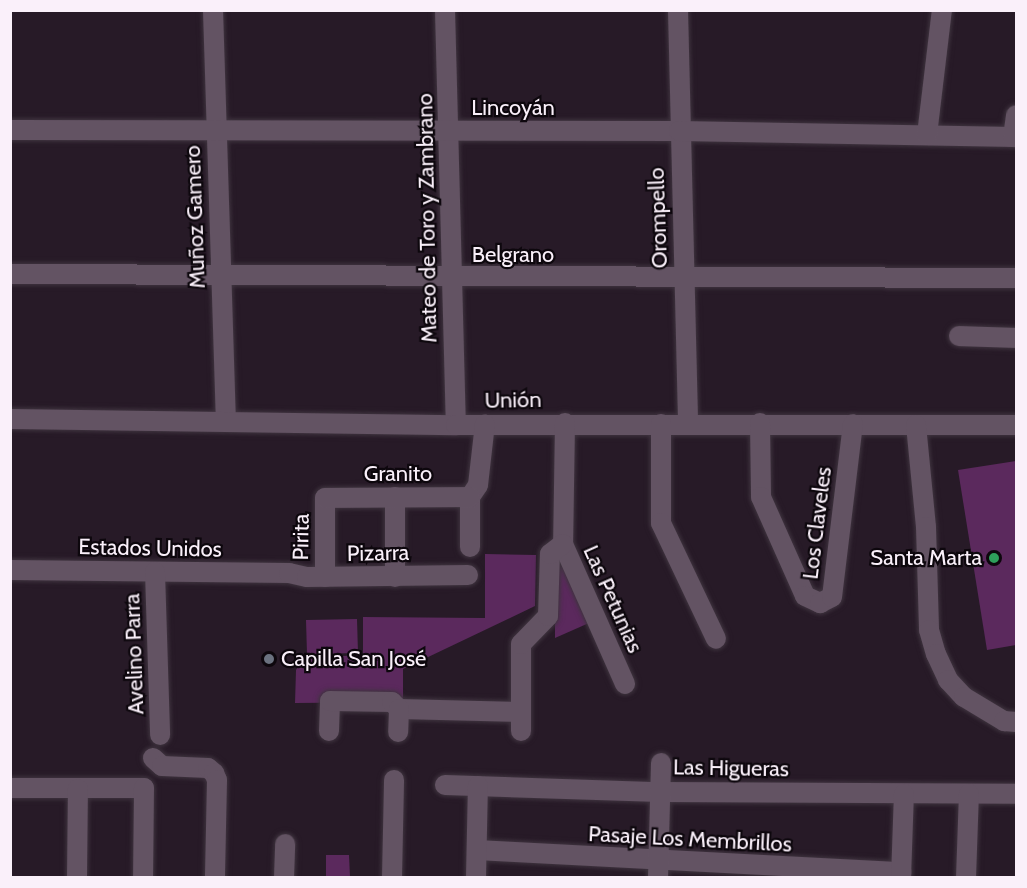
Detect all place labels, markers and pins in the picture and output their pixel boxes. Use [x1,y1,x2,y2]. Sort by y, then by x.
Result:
place label: Santa Marta [870,545,982,571]
marker: Santa Marta [987,551,1001,565]
place label: Capilla San José [281,646,426,672]
marker: Capilla San José [262,652,276,666]

